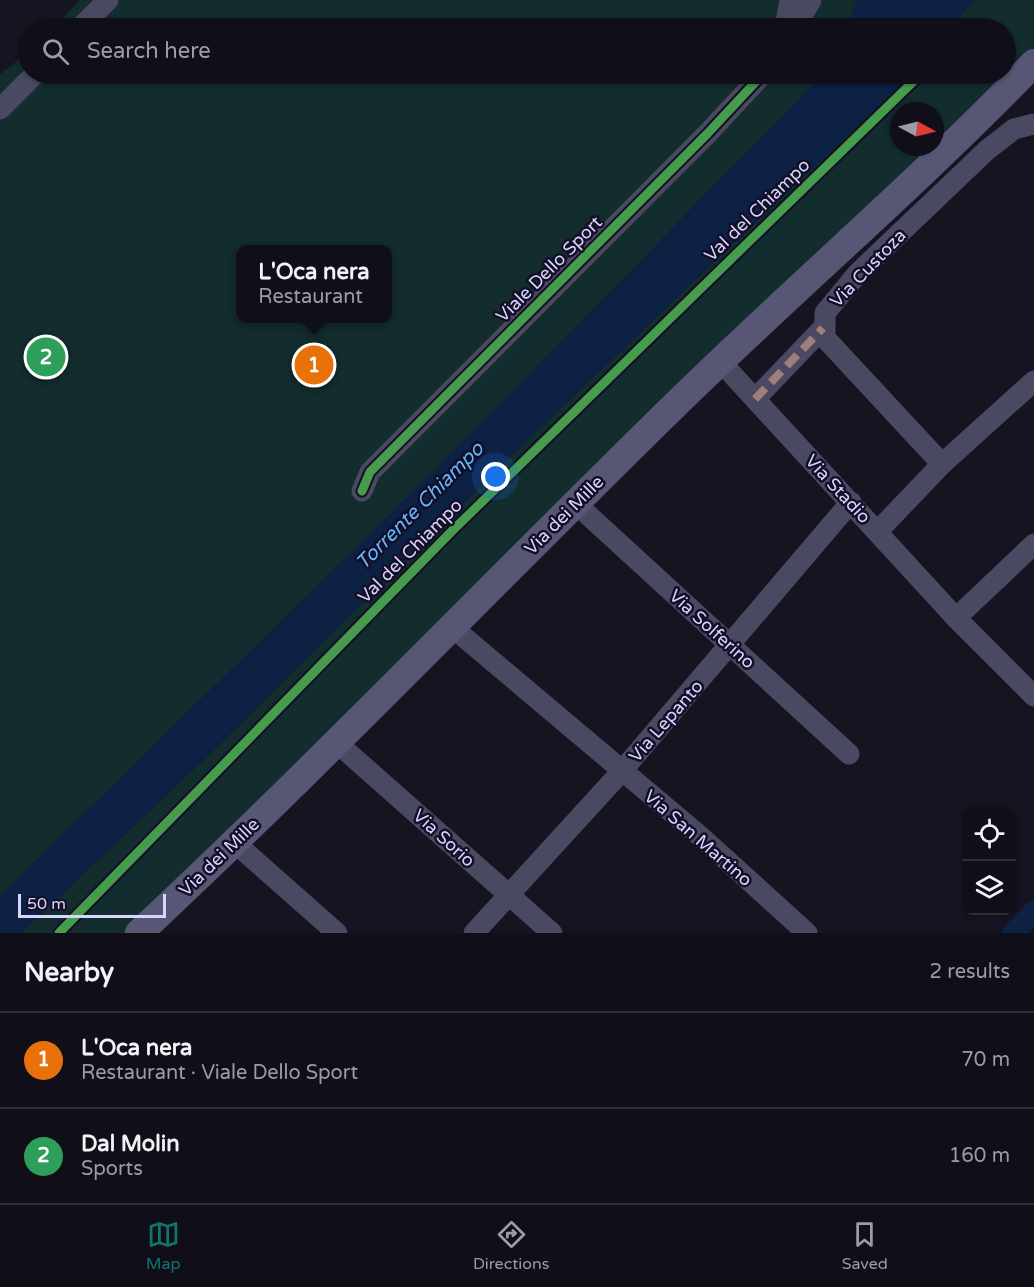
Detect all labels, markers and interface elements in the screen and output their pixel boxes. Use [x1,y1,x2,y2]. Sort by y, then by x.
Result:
search box [18,18,1016,84]
icon: search [39,35,72,68]
text: Search here [87,38,211,64]
north arrow [890,102,944,156]
street label: Val del Chiampo [700,154,814,266]
street label: Viale Dello Sport [491,211,607,327]
street label: Via Custoza [825,224,911,312]
popup [236,245,392,323]
text: L'Oca nera [258,259,370,285]
text: Restaurant [258,285,363,309]
pin: 2 [26,334,66,380]
pin: 1 [294,342,334,388]
water label: Torrente Chiampo [351,437,489,575]
street label: Via Stadio [801,450,875,528]
your location [481,462,510,491]
street label: Via dei Mille [520,471,608,559]
street label: Val del Chiampo [353,494,467,608]
street label: Via Solferino [665,585,760,673]
street label: Via Lepanto [624,675,708,767]
street label: Via San Martino [639,785,757,891]
street label: Via Sorio [408,804,480,872]
map controls [962,807,1016,915]
button: locate [962,807,1016,861]
street label: Via dei Mille [174,813,264,901]
button: layers [962,861,1016,915]
scale bar [18,891,166,918]
text: 50 m [27,894,66,914]
text: Nearby [24,957,114,988]
text: 2 results [930,960,1010,984]
text: L'Oca nera [81,1035,192,1061]
text: 1 [37,1048,50,1072]
text: 70 m [961,1048,1010,1072]
text: Restaurant · Viale Dello Sport [81,1061,358,1085]
text: Dal Molin [81,1131,180,1157]
text: 2 [37,1144,50,1168]
text: 160 m [949,1144,1010,1168]
text: Sports [81,1157,143,1181]
tab: Map [146,1218,181,1274]
tab: Directions [473,1218,549,1274]
tab: Saved [842,1218,888,1274]

